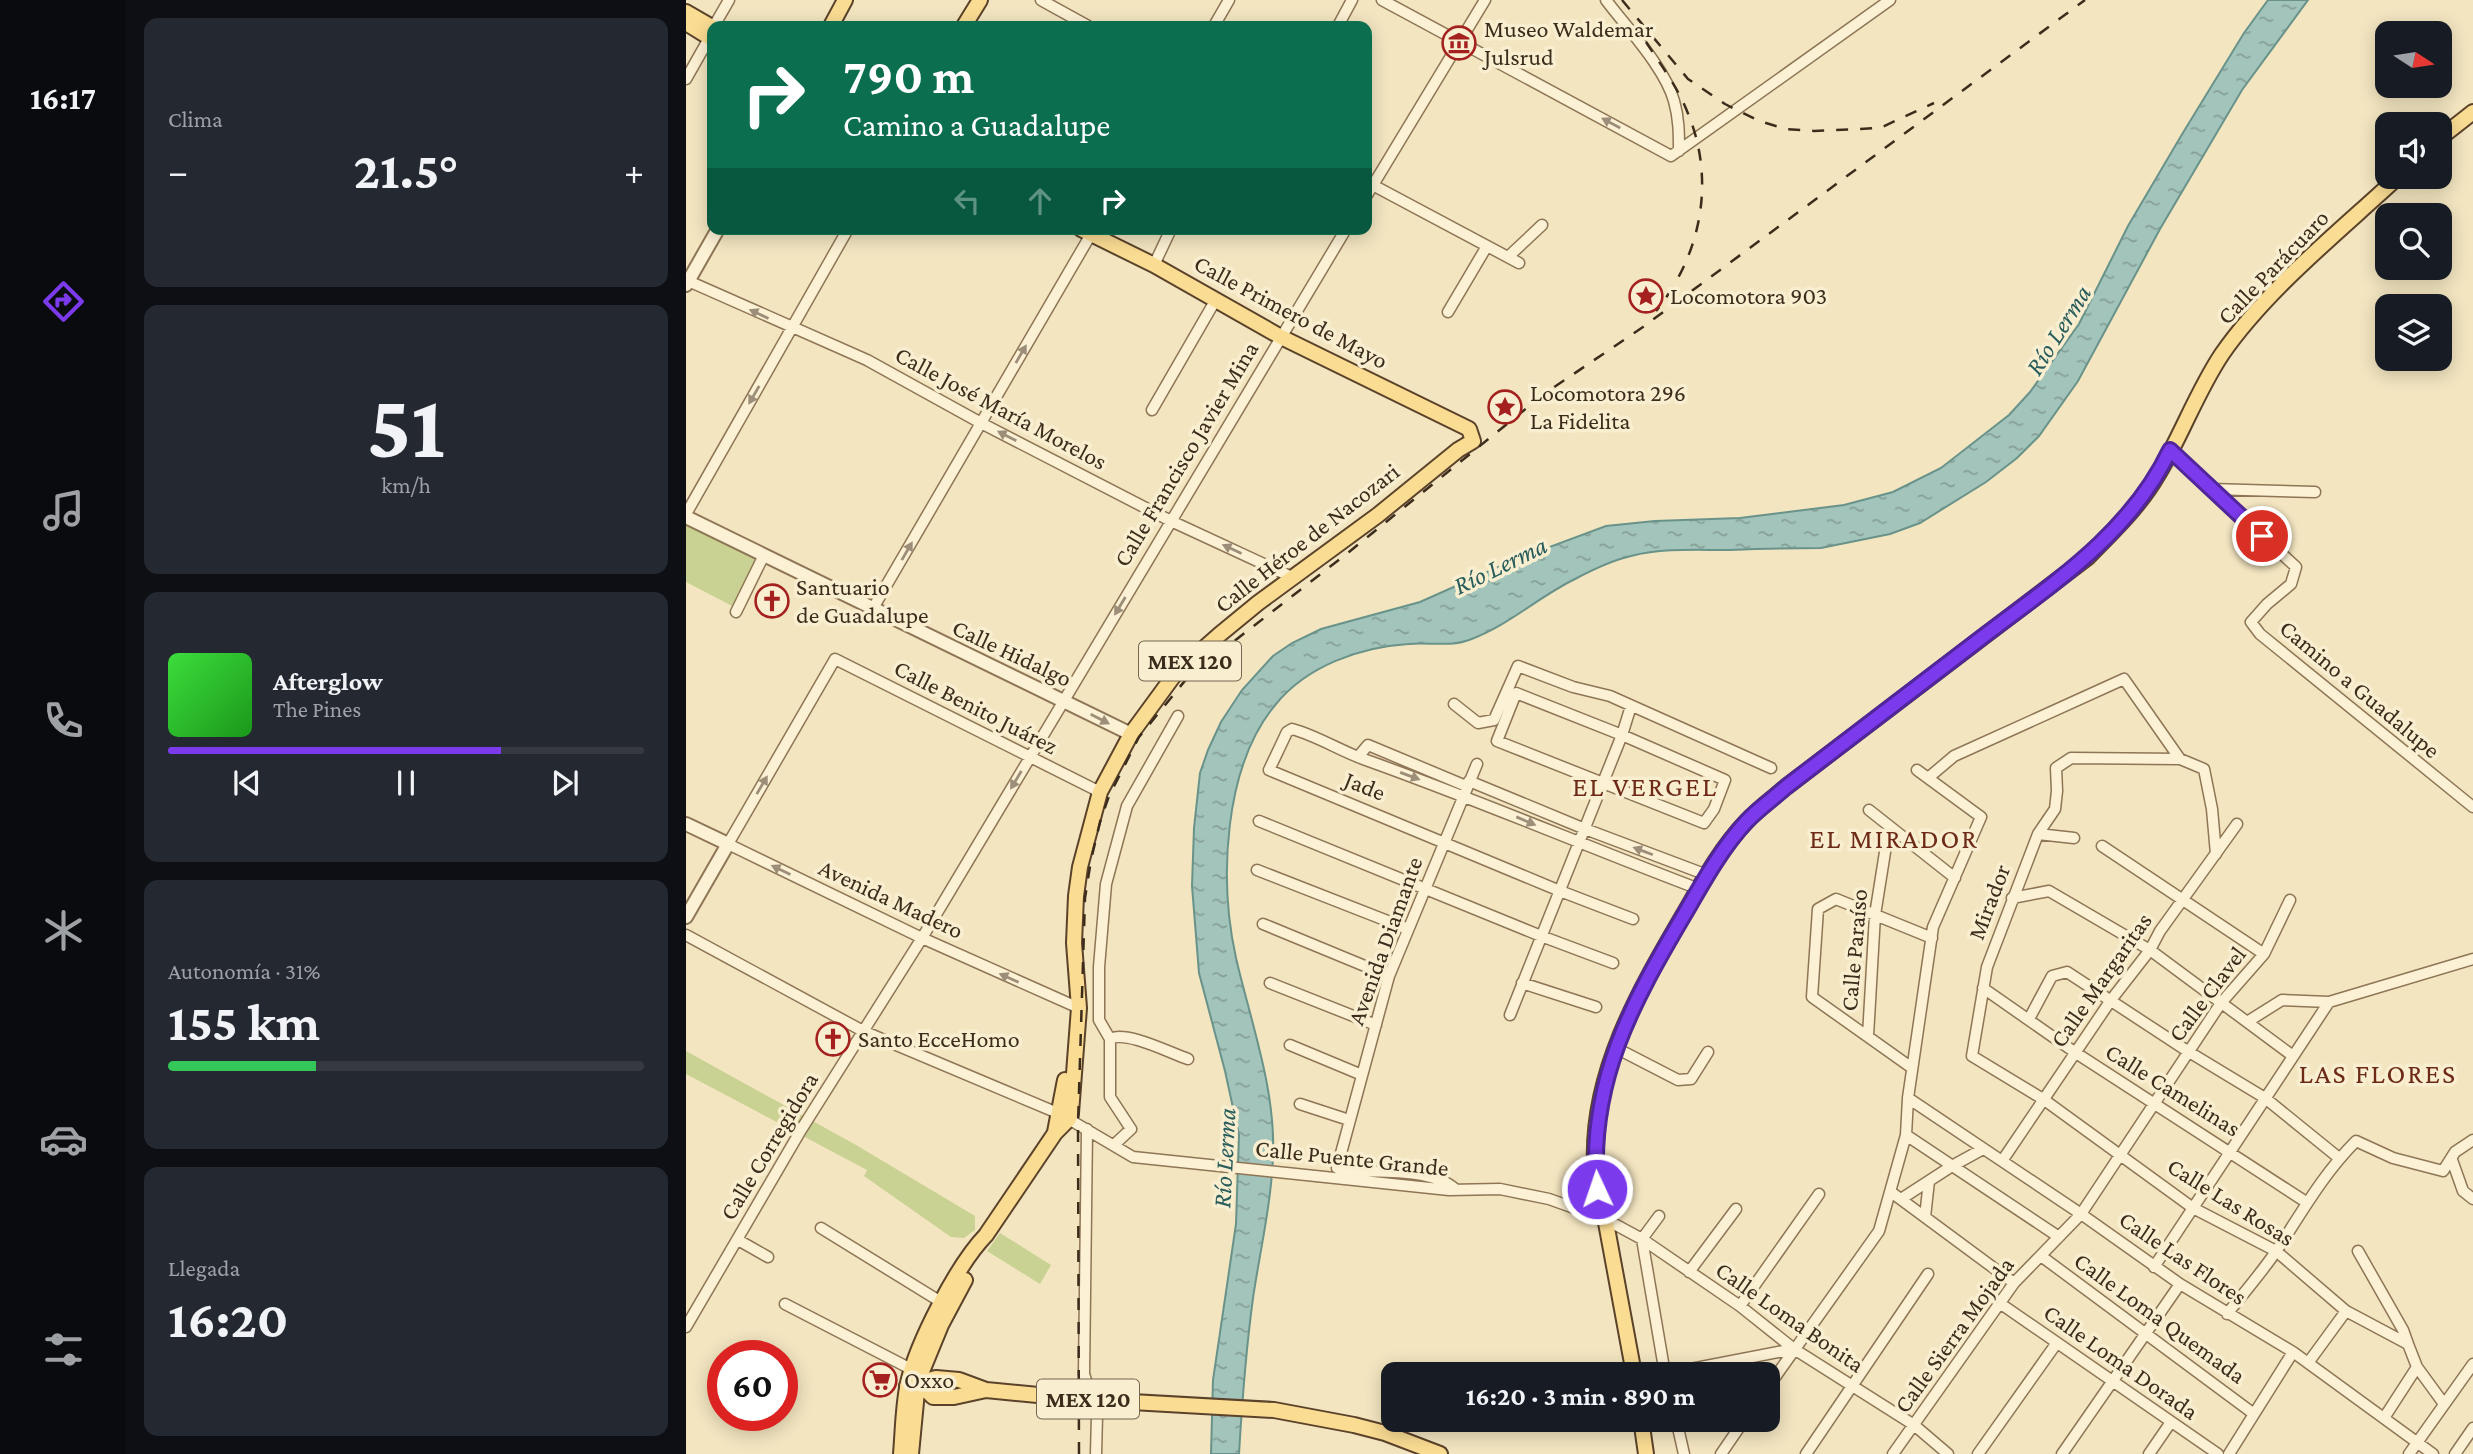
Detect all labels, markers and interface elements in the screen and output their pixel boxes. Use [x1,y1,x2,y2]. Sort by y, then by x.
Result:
place label: Museo Waldemar Julsrud [1482,15,1654,70]
north arrow [2375,21,2452,98]
map controls [2375,21,2452,371]
museum icon: Museo Waldemar Julsrud [1440,24,1478,62]
icon: right [728,49,819,140]
text: 790 m [843,49,974,104]
text: 16:17 [30,80,96,116]
text: Clima [168,106,223,132]
text: Camino a Guadalupe [843,107,1110,143]
button: sound [2375,112,2452,189]
one-way arrow [1601,118,1621,130]
text: 21.5° [354,141,459,199]
text: − [168,150,188,192]
text: + [624,150,644,192]
icon: left [948,182,986,220]
icon: ahead [1021,182,1059,220]
icon: right [1094,182,1132,220]
button: search [2375,203,2452,280]
street label: Calle Parácuaro [2211,204,2334,329]
street label: Calle Primero de Mayo [1190,249,1393,374]
icon: directions [39,277,88,326]
place icon: Locomotora 903 [1627,277,1665,315]
water label: Río Lerma [2020,280,2097,381]
place label: Locomotora 903 [1670,282,1827,309]
button: layers [2375,294,2452,371]
one-way arrow [749,308,769,319]
street label: Calle Francisco Javier Mina [1108,336,1264,571]
street label: Calle José María Morelos [891,340,1112,475]
one-way arrow [1015,345,1027,364]
text: 51 [367,375,445,477]
place label: Locomotora 296 La Fidelita [1530,379,1686,434]
one-way arrow [748,386,760,405]
place icon: Locomotora 296 La Fidelita [1486,388,1524,426]
one-way arrow [997,430,1017,442]
street label: Calle Héroe de Nacozari [1209,457,1404,618]
text: km/h [381,472,431,498]
icon: music [39,486,88,535]
pin [2232,506,2292,566]
icon: arrive [2243,517,2281,555]
water label: Río Lerma [1449,530,1552,600]
one-way arrow [900,541,913,560]
one-way arrow [1222,543,1242,555]
place label: Santuario de Guadalupe [796,573,929,628]
church icon: Santuario de Guadalupe [753,582,791,620]
one-way arrow [1114,596,1126,615]
street label: Calle Hidalgo [948,613,1076,692]
street label: Camino a Guadalupe [2275,614,2446,763]
road number: MEX 120 [1139,642,1241,680]
street label: Calle Benito Juárez [890,654,1062,759]
text: Afterglow [273,667,383,696]
icon: phone [39,696,88,745]
text: The Pines [273,696,361,722]
one-way arrow [1090,712,1110,724]
icon: previous [228,764,266,802]
icon: pause [387,764,425,802]
icon: next [546,764,584,802]
street label: Jade [1339,765,1389,806]
one-way arrow [1010,771,1023,790]
one-way arrow [1400,771,1421,782]
district label: EL VERGEL [1572,771,1718,802]
one-way arrow [756,776,768,795]
one-way arrow [1516,816,1537,827]
district label: EL MIRADOR [1809,823,1979,854]
one-way arrow [1633,845,1654,856]
street label: Avenida Madero [815,853,968,944]
street label: Avenida Diamante [1342,853,1427,1029]
street label: Mirador [1962,860,2015,943]
one-way arrow [771,864,791,876]
street label: Calle Paraíso [1835,888,1872,1012]
icon: climate [39,906,88,955]
street label: Calle Margaritas [2044,907,2157,1052]
street label: Calle Clavel [2162,941,2251,1047]
text: Autonomía · 31% [168,958,321,984]
one-way arrow [999,972,1019,983]
text: 155 km [168,993,320,1051]
church icon: Santo EcceHomo [814,1020,852,1058]
place label: Santo EcceHomo [858,1025,1020,1052]
street label: Calle Camelinas [2101,1037,2246,1142]
district label: LAS FLORES [2299,1058,2457,1089]
street label: Calle Corregidora [714,1067,823,1224]
water label: Río Lerma [1207,1107,1242,1209]
icon: car [39,1115,88,1164]
street label: Calle Puente Grande [1254,1134,1450,1181]
position arrow [1560,1152,1634,1226]
street label: Calle Las Rosas [2163,1152,2300,1251]
street label: Calle Las Flores [2114,1205,2252,1310]
street label: Calle Loma Quemada [2069,1246,2251,1389]
street label: Calle Sierra Mojada [1888,1252,2019,1418]
text: Llegada [168,1255,240,1281]
street label: Calle Loma Bonita [1711,1255,1870,1378]
text: 16:20 [168,1290,288,1348]
street label: Calle Loma Dorada [2039,1298,2204,1425]
icon: filters [39,1325,88,1374]
speed limit sign: 60 [707,1340,798,1431]
supermarket icon: Oxxo [861,1361,899,1399]
place label: Oxxo [904,1366,954,1393]
road number: MEX 120 [1037,1380,1139,1418]
text: 16:20 · 3 min · 890 m [1466,1382,1695,1411]

